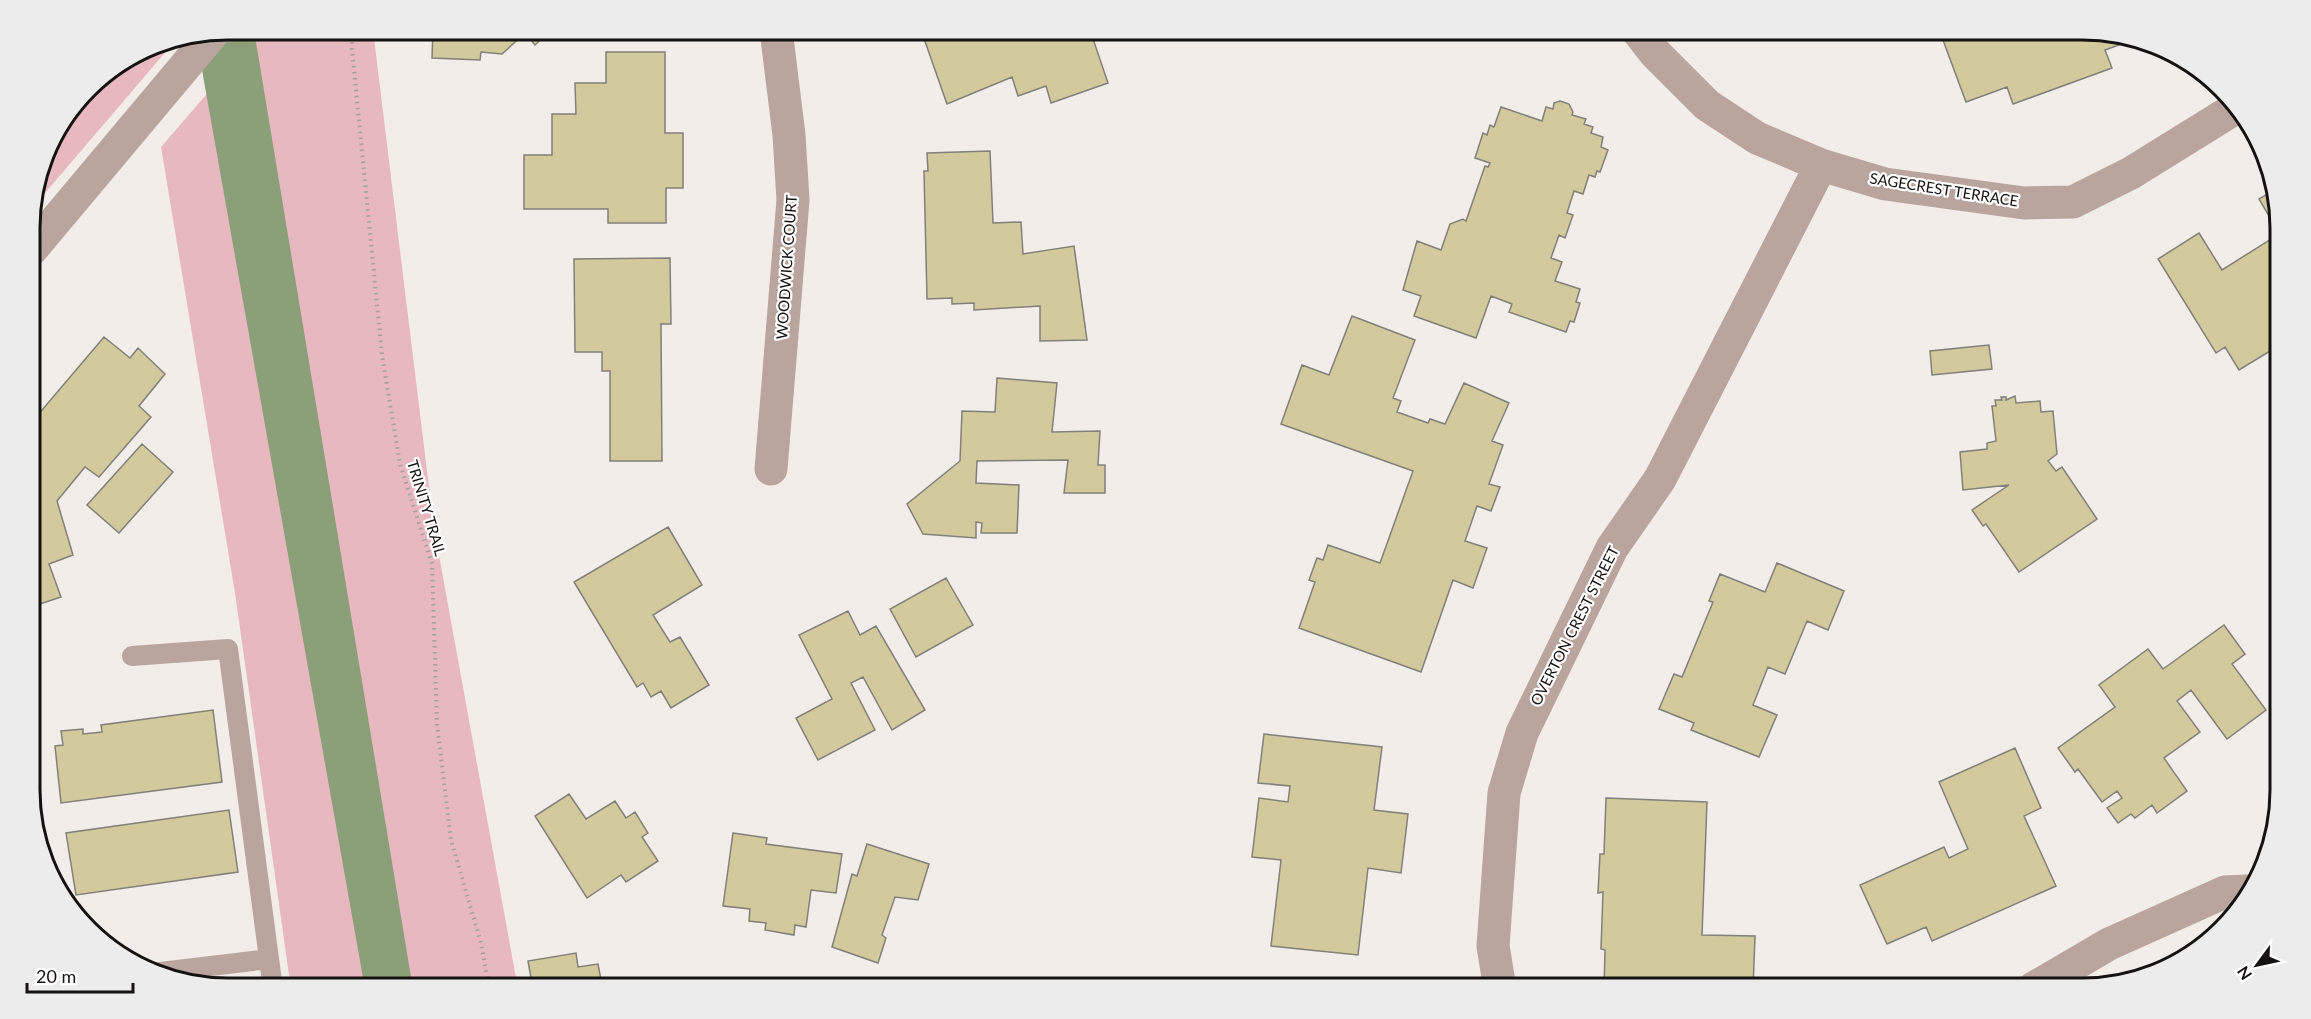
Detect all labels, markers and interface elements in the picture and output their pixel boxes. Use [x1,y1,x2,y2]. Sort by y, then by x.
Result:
street label: SAGECREST TERRACE [1869,168,2020,210]
street label: WOODWICK COURT [772,194,800,340]
street label: TRINITY TRAIL [404,458,450,558]
street label: OVERTON CREST STREET [1526,543,1622,708]
north arrow [2227,935,2287,995]
scale bar [27,956,134,994]
text: N [2233,963,2255,984]
text: 20 m [36,965,76,987]

